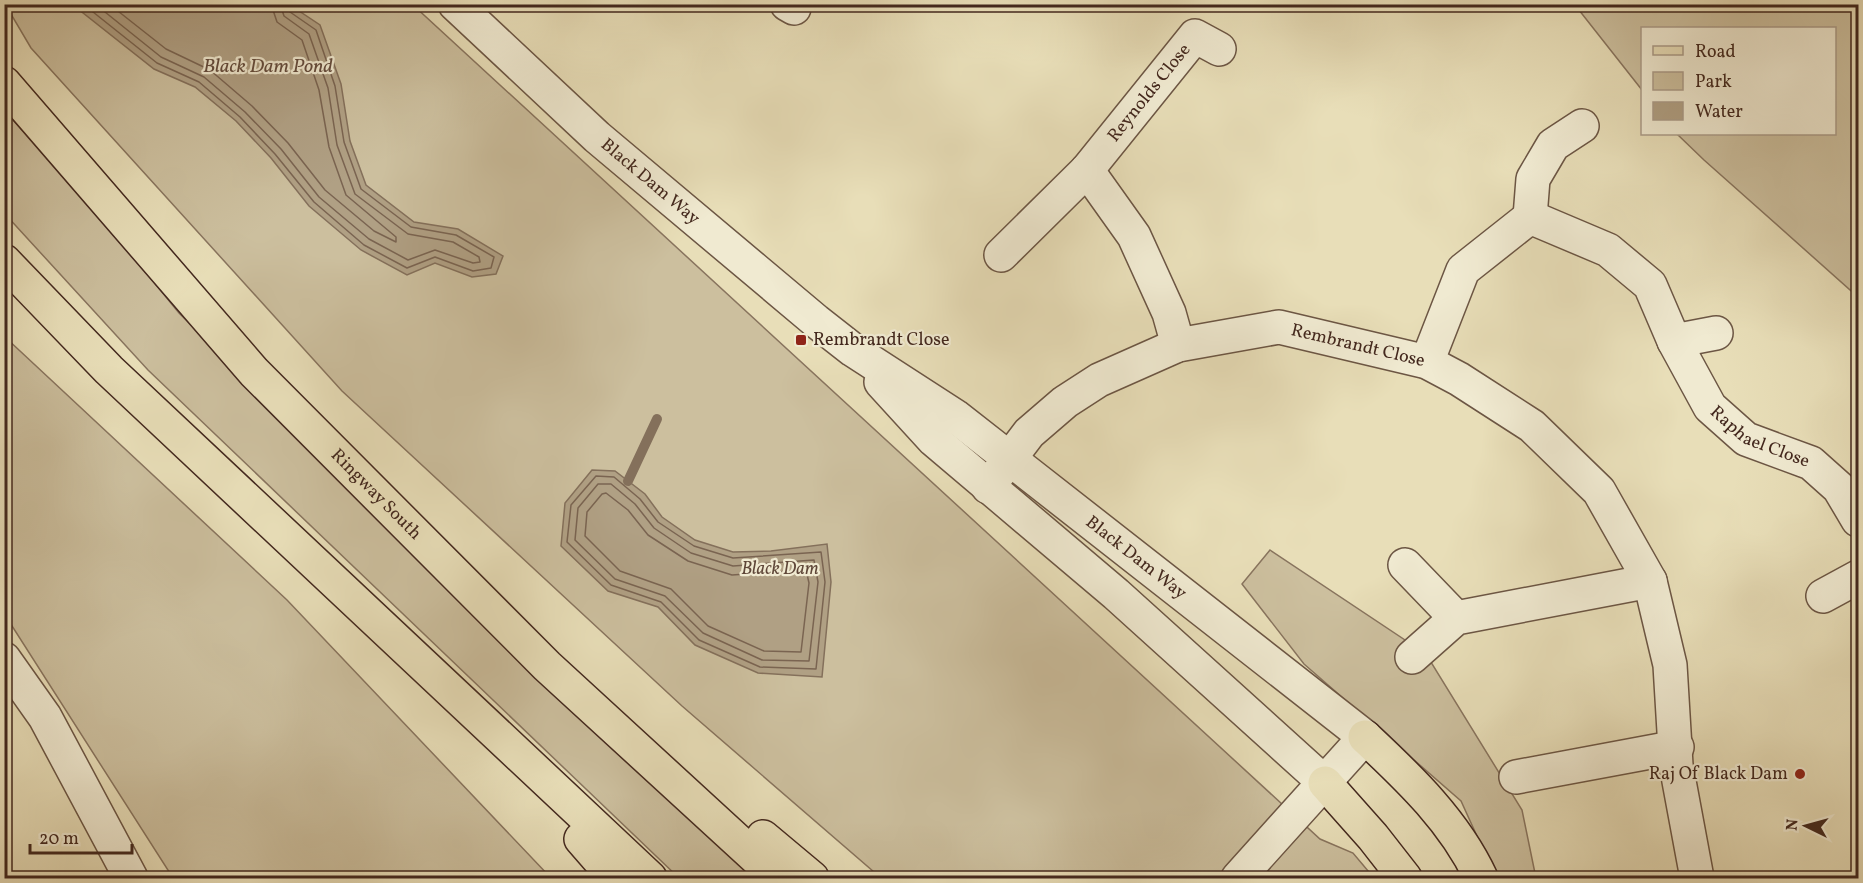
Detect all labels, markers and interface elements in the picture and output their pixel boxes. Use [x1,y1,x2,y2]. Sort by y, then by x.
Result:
legend [1641,27,1836,135]
street label: Reynolds Close [1102,38,1197,147]
text: Road [1695,40,1736,65]
water label: Black Dam Pond [203,53,333,81]
text: Park [1695,70,1732,95]
text: Water [1695,100,1743,125]
street label: Black Dam Way [595,133,705,231]
street label: Rembrandt Close [1289,318,1427,374]
place label: Rembrandt Close [813,328,950,353]
marker: Rembrandt Close [794,333,808,347]
street label: Raphael Close [1704,400,1813,474]
street label: Ringway South [325,443,427,546]
street label: Black Dam Way [1080,510,1192,606]
park label: Black Dam [741,557,819,582]
place label: Raj Of Black Dam [1649,762,1788,787]
marker: Raj Of Black Dam [1793,767,1807,781]
north arrow [1776,796,1836,856]
scale bar [30,817,132,855]
text: N [1782,818,1805,832]
text: 20 m [39,827,79,852]

